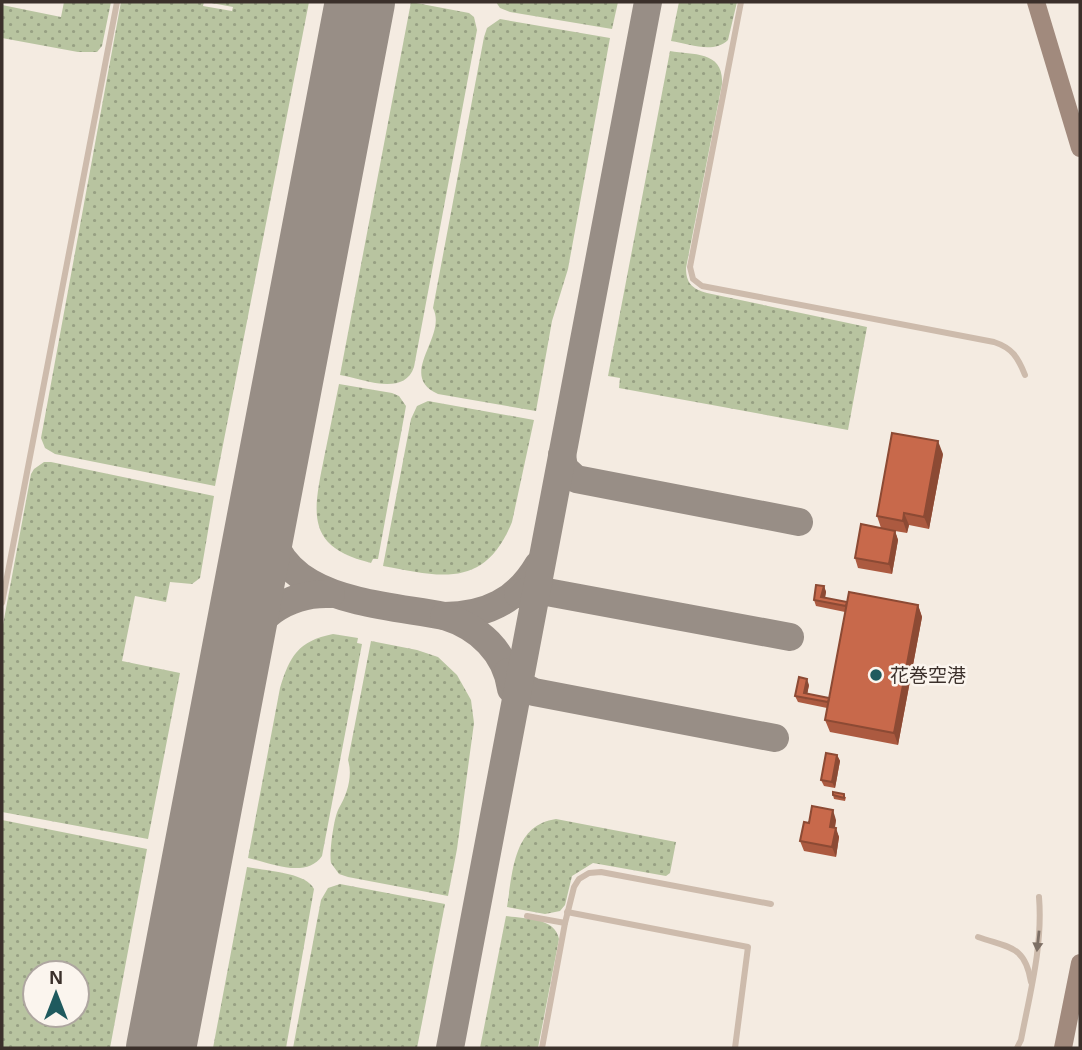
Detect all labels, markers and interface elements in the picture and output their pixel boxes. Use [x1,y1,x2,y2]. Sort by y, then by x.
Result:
place label: 花巻空港 [890,665,966,686]
marker: 花巻空港 [868,667,884,683]
one-way arrow [1032,930,1043,952]
north arrow [21,959,91,1029]
text: N [49,967,63,988]

